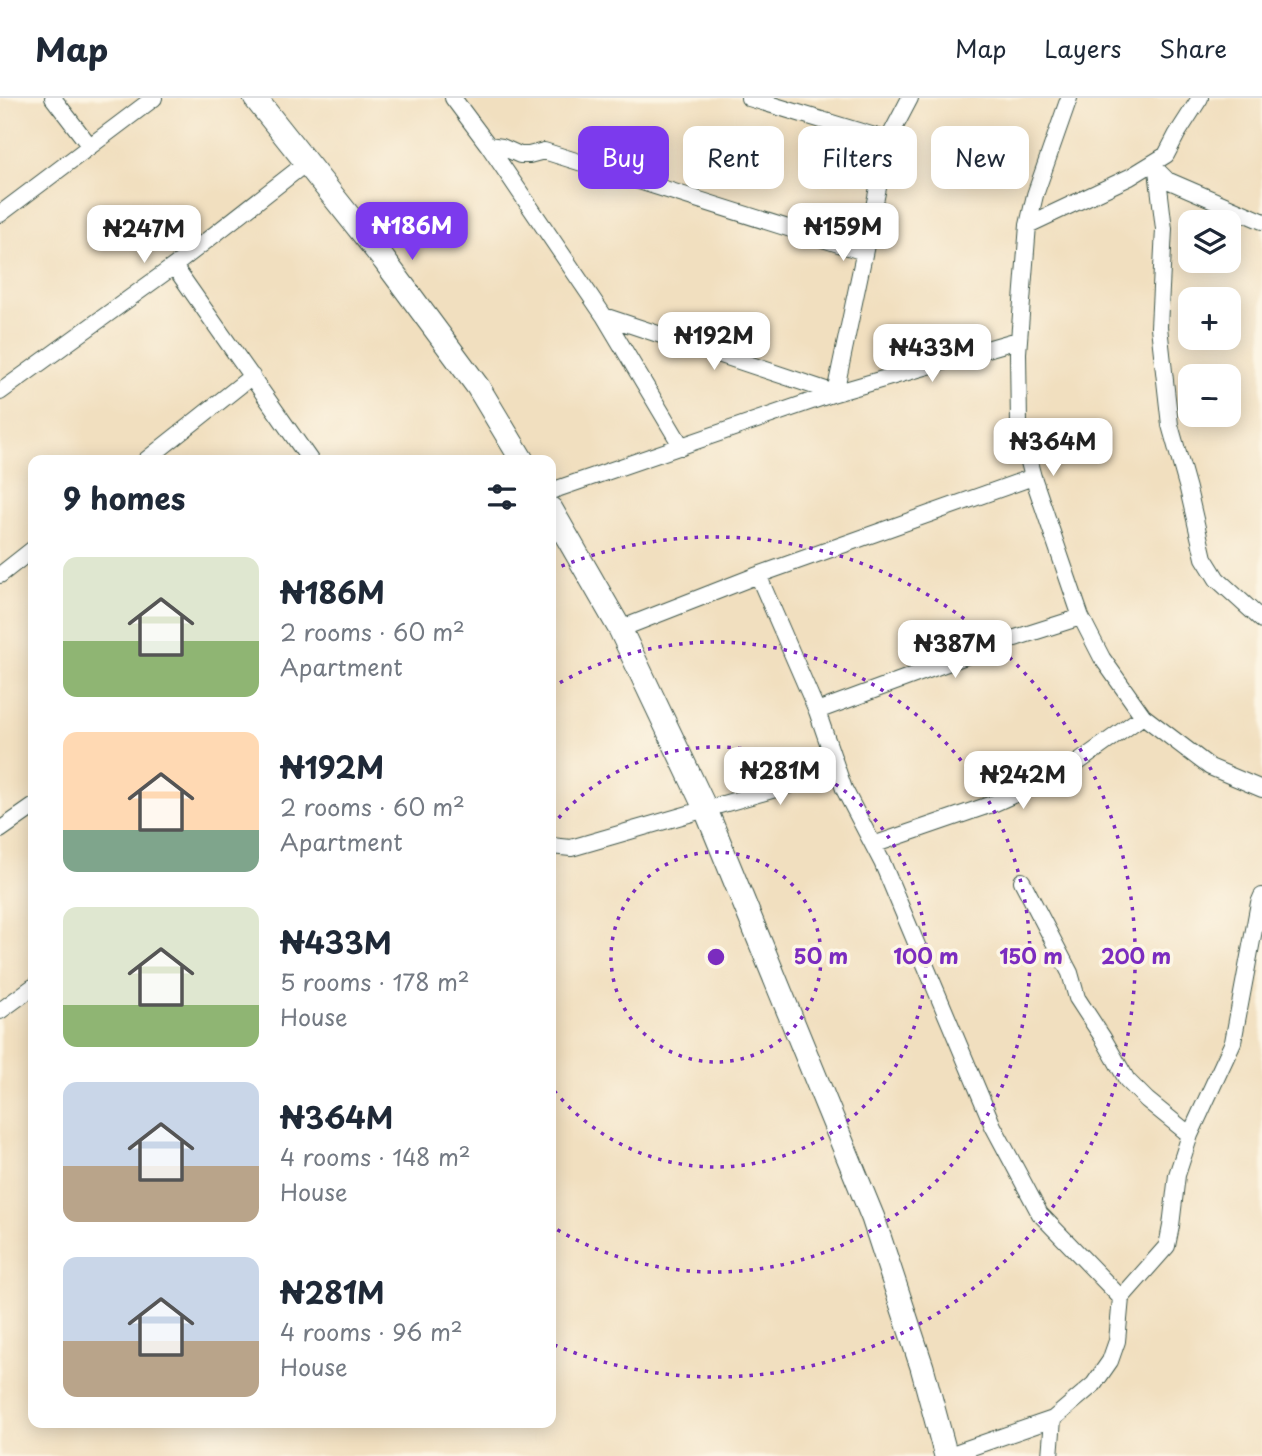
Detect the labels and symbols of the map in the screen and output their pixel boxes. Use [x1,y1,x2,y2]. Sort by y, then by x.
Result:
pin: ₦186M [363,202,461,262]
pin: ₦159M [794,204,892,263]
pin: ₦247M [95,206,193,265]
pin: ₦192M [665,313,763,372]
pin: ₦433M [883,324,981,384]
pin: ₦364M [1004,418,1102,478]
pin: ₦387M [906,620,1004,680]
pin: ₦281M [731,748,829,807]
pin: ₦242M [974,752,1072,811]
text: 50 m [794,939,848,971]
text: 100 m [893,939,959,971]
text: 150 m [999,939,1063,971]
text: 200 m [1101,939,1171,971]
centre of rings [704,945,728,969]

